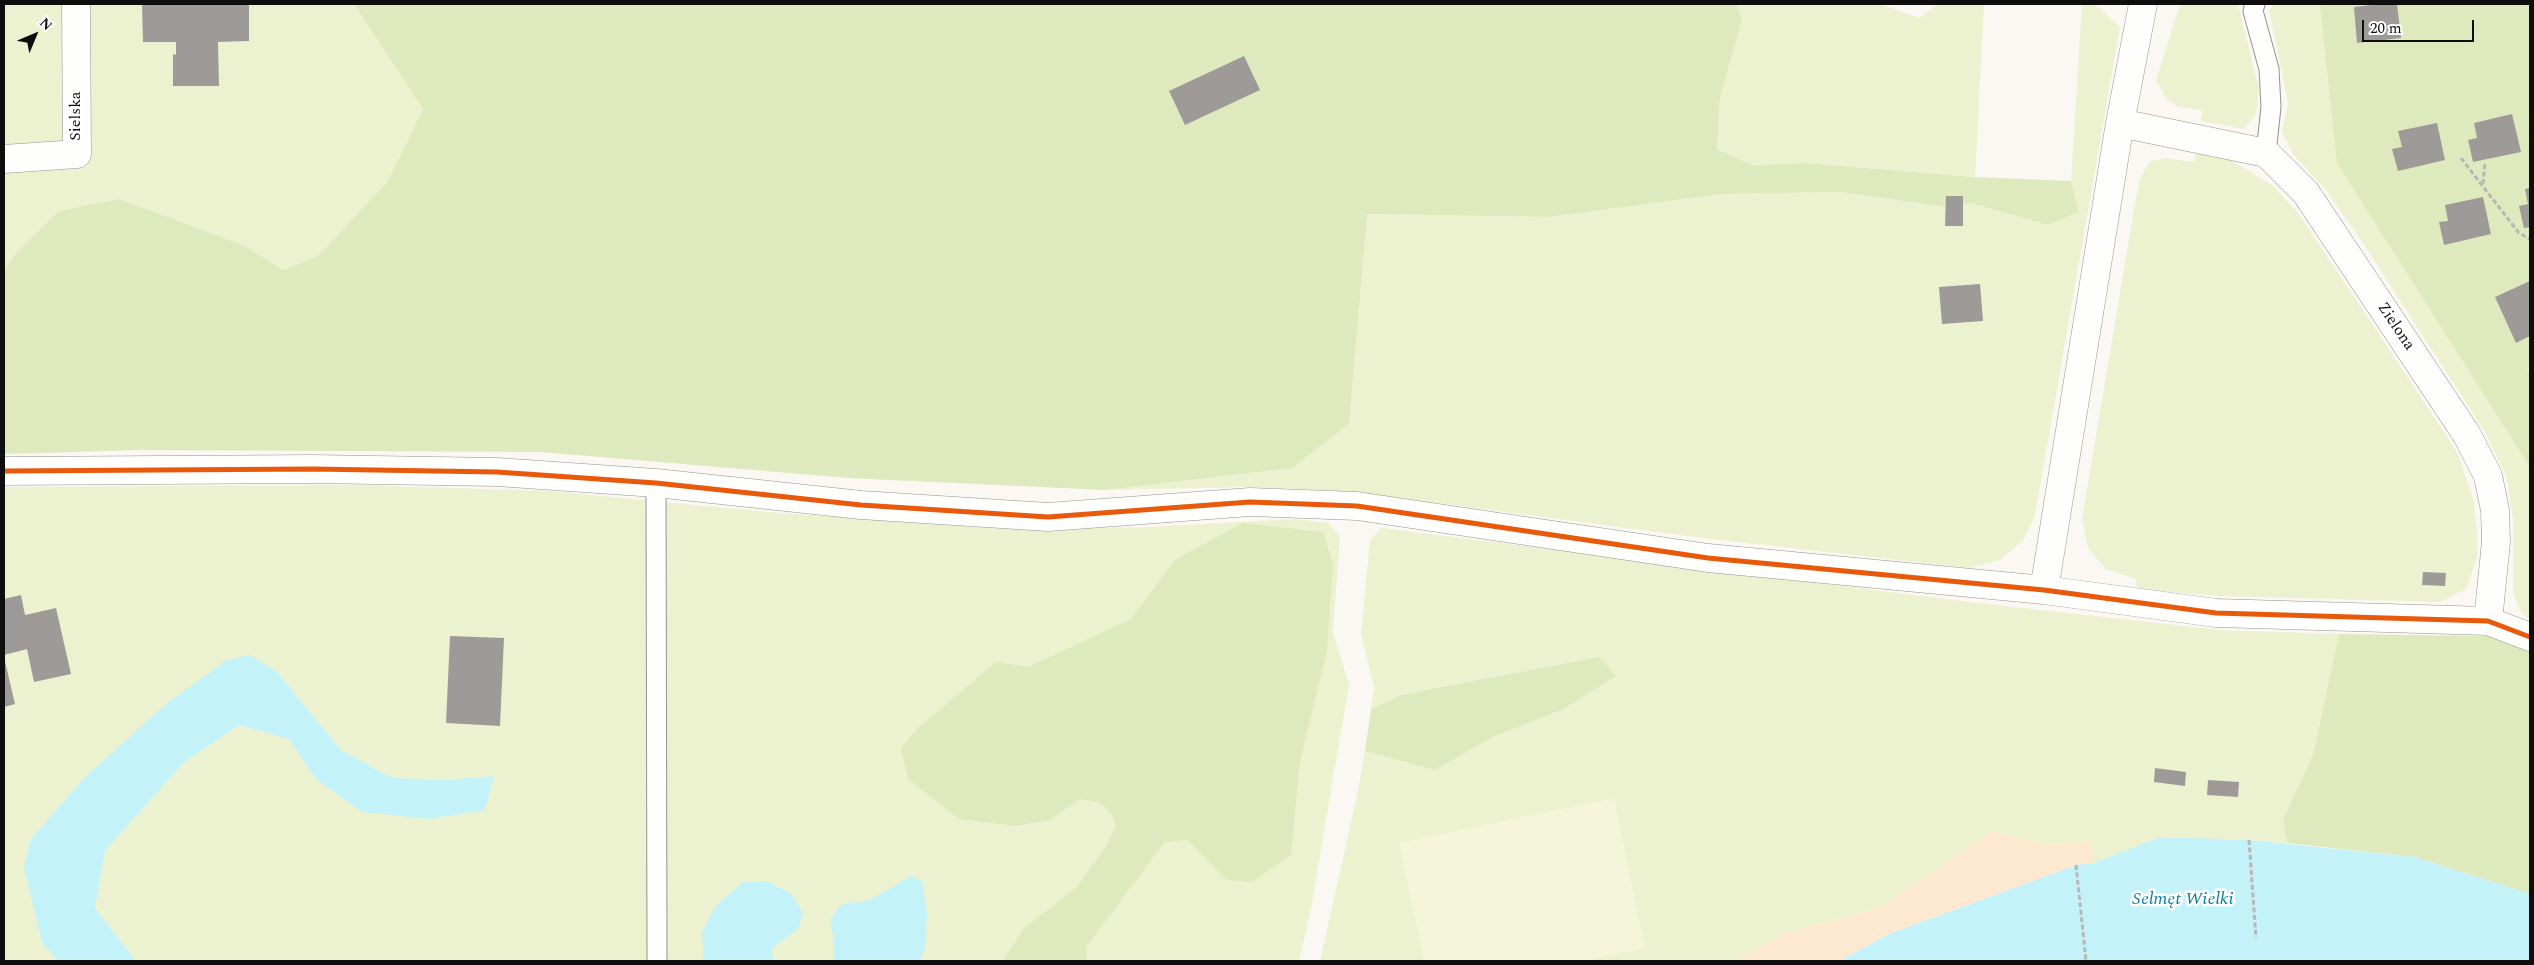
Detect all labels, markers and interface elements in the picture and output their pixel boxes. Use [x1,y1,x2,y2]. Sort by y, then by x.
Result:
north arrow [10,10,60,60]
scale bar [2364,10,2476,42]
text: N [34,13,57,36]
text: 20 m [2370,17,2402,40]
street label: Sielska [67,91,87,141]
street label: Zielona [2372,299,2418,355]
water label: Selmęt Wielki [2132,889,2234,911]

